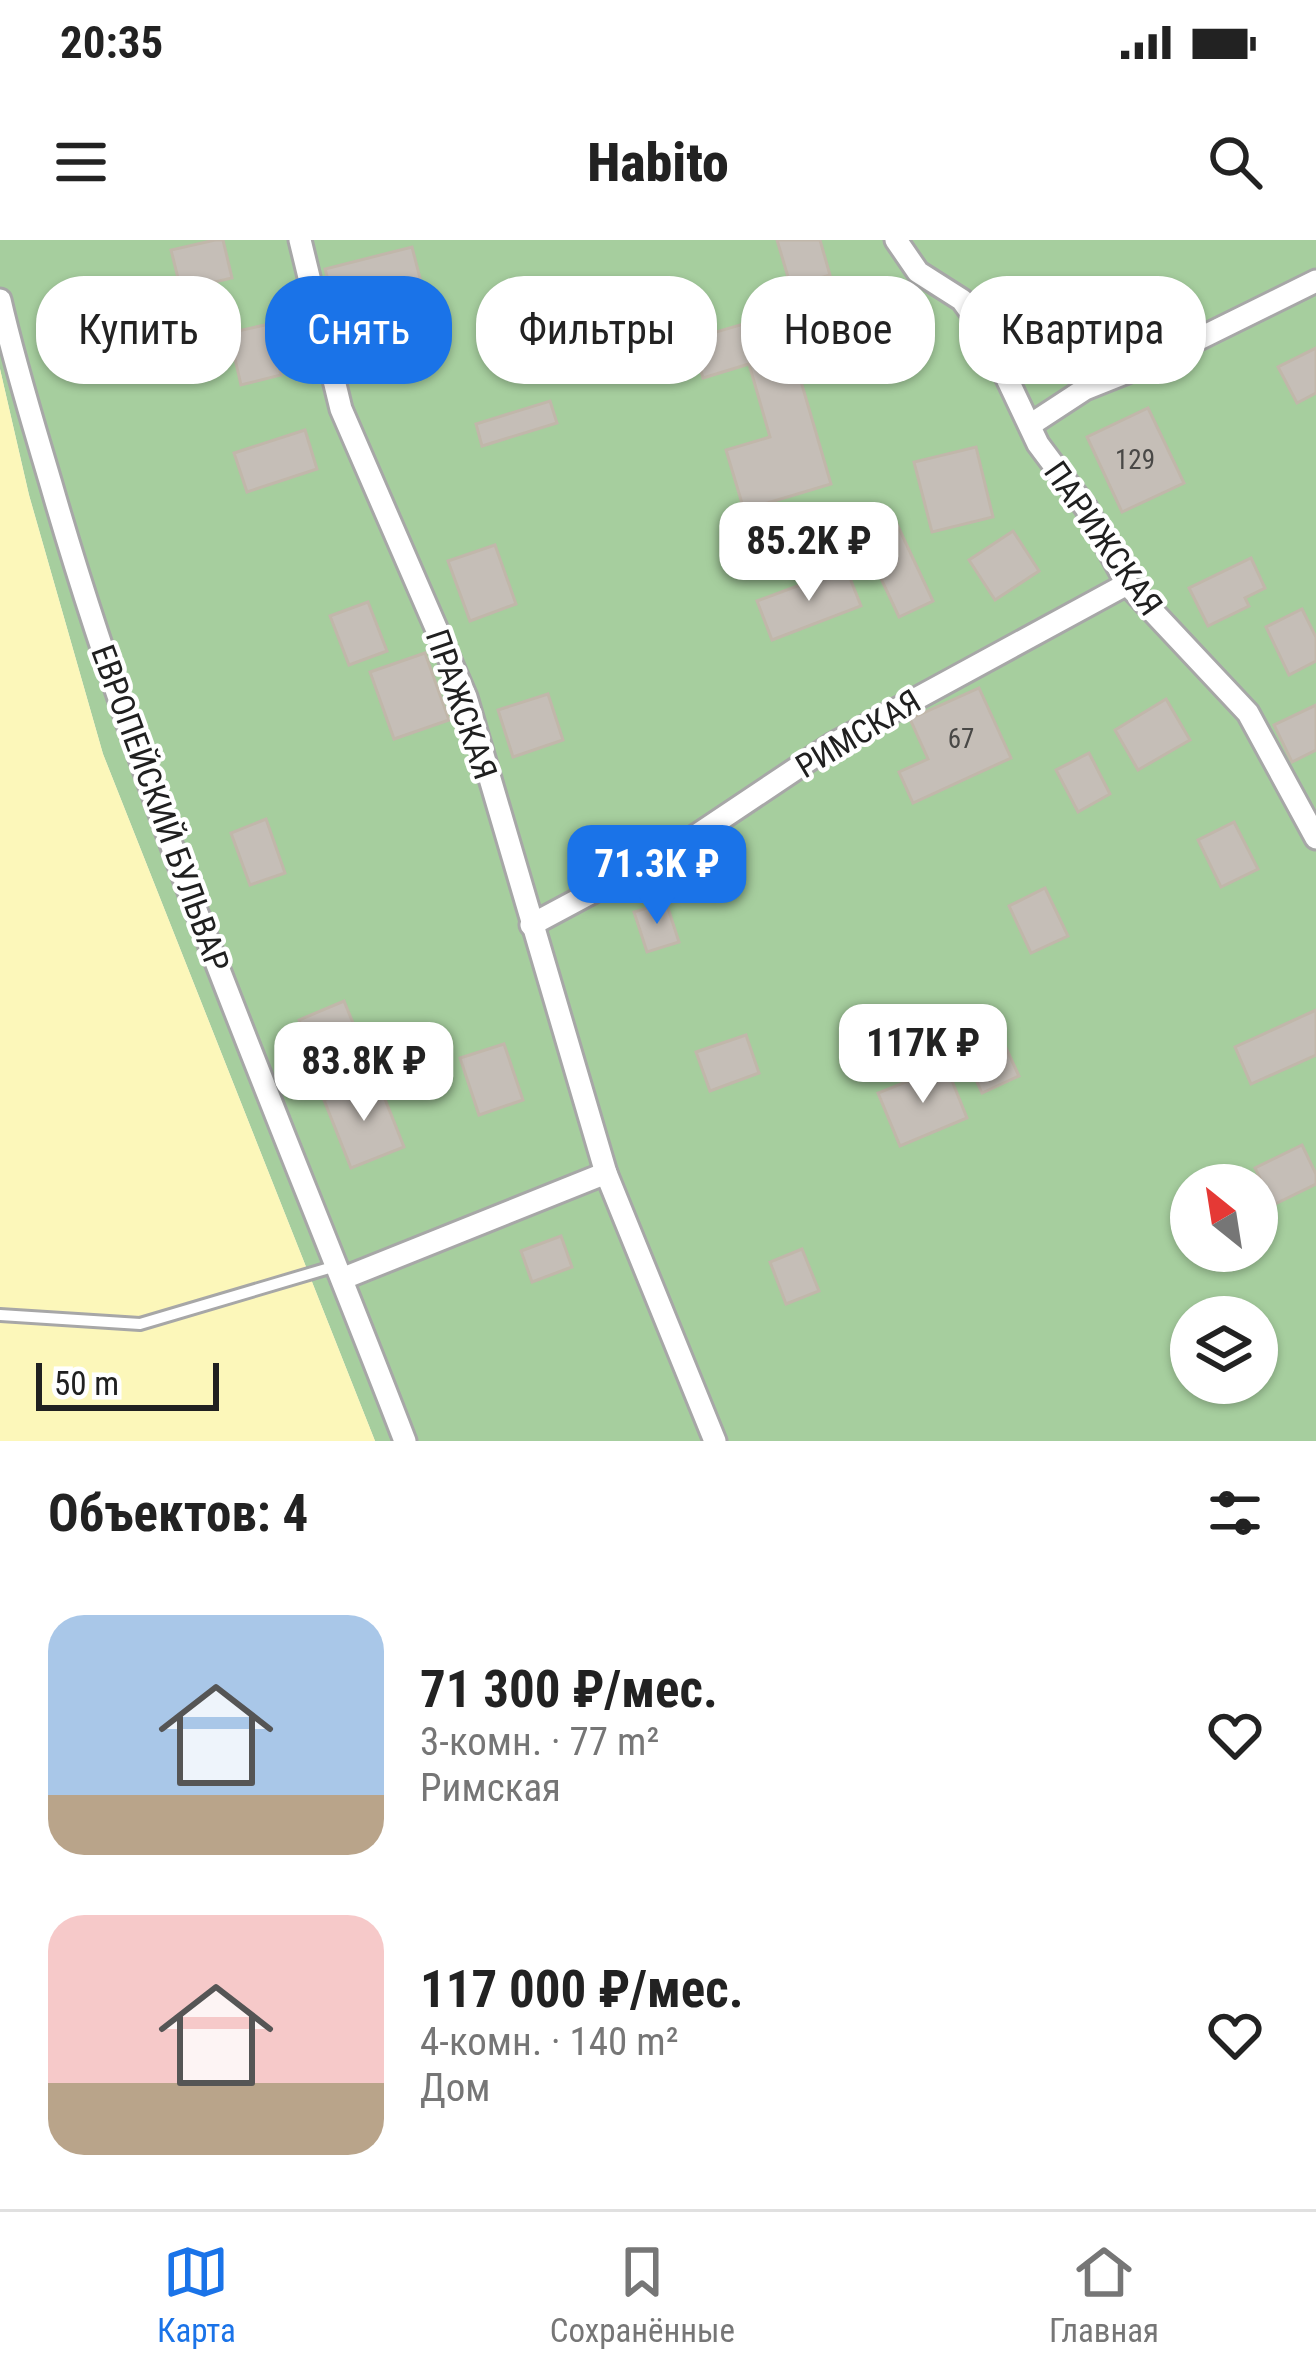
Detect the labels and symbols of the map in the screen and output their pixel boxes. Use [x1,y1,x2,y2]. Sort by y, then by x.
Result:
house number: 129 [1115,444,1155,476]
street label: ПАРИЖСКАЯ [1036,454,1171,623]
pin: 85.2K ₽ [698,502,920,604]
street label: ПРАЖСКАЯ [418,624,505,784]
street label: ЕВРОПЕЙСКИЙ БУЛЬВАР [83,640,238,977]
street label: РИМСКАЯ [789,681,928,786]
house number: 67 [948,723,974,755]
pin: 71.3K ₽ [546,825,768,927]
pin: 117K ₽ [825,1004,1021,1106]
pin: 83.8K ₽ [253,1022,475,1124]
north arrow [1170,1164,1278,1272]
scale bar [36,1357,219,1410]

